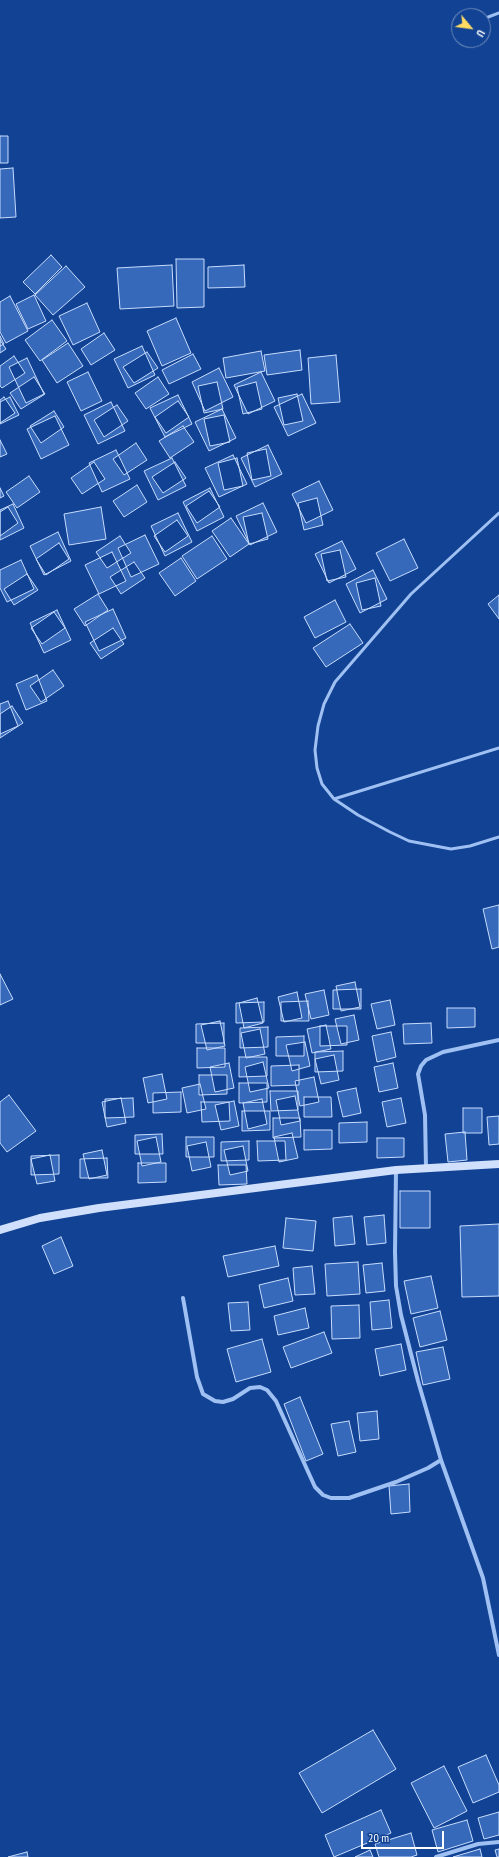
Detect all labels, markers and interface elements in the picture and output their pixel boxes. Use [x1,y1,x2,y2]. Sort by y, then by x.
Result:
north arrow [451,8,491,48]
text: U [473,27,488,39]
scale bar [363,1823,446,1849]
text: 20 m [368,1830,389,1845]

